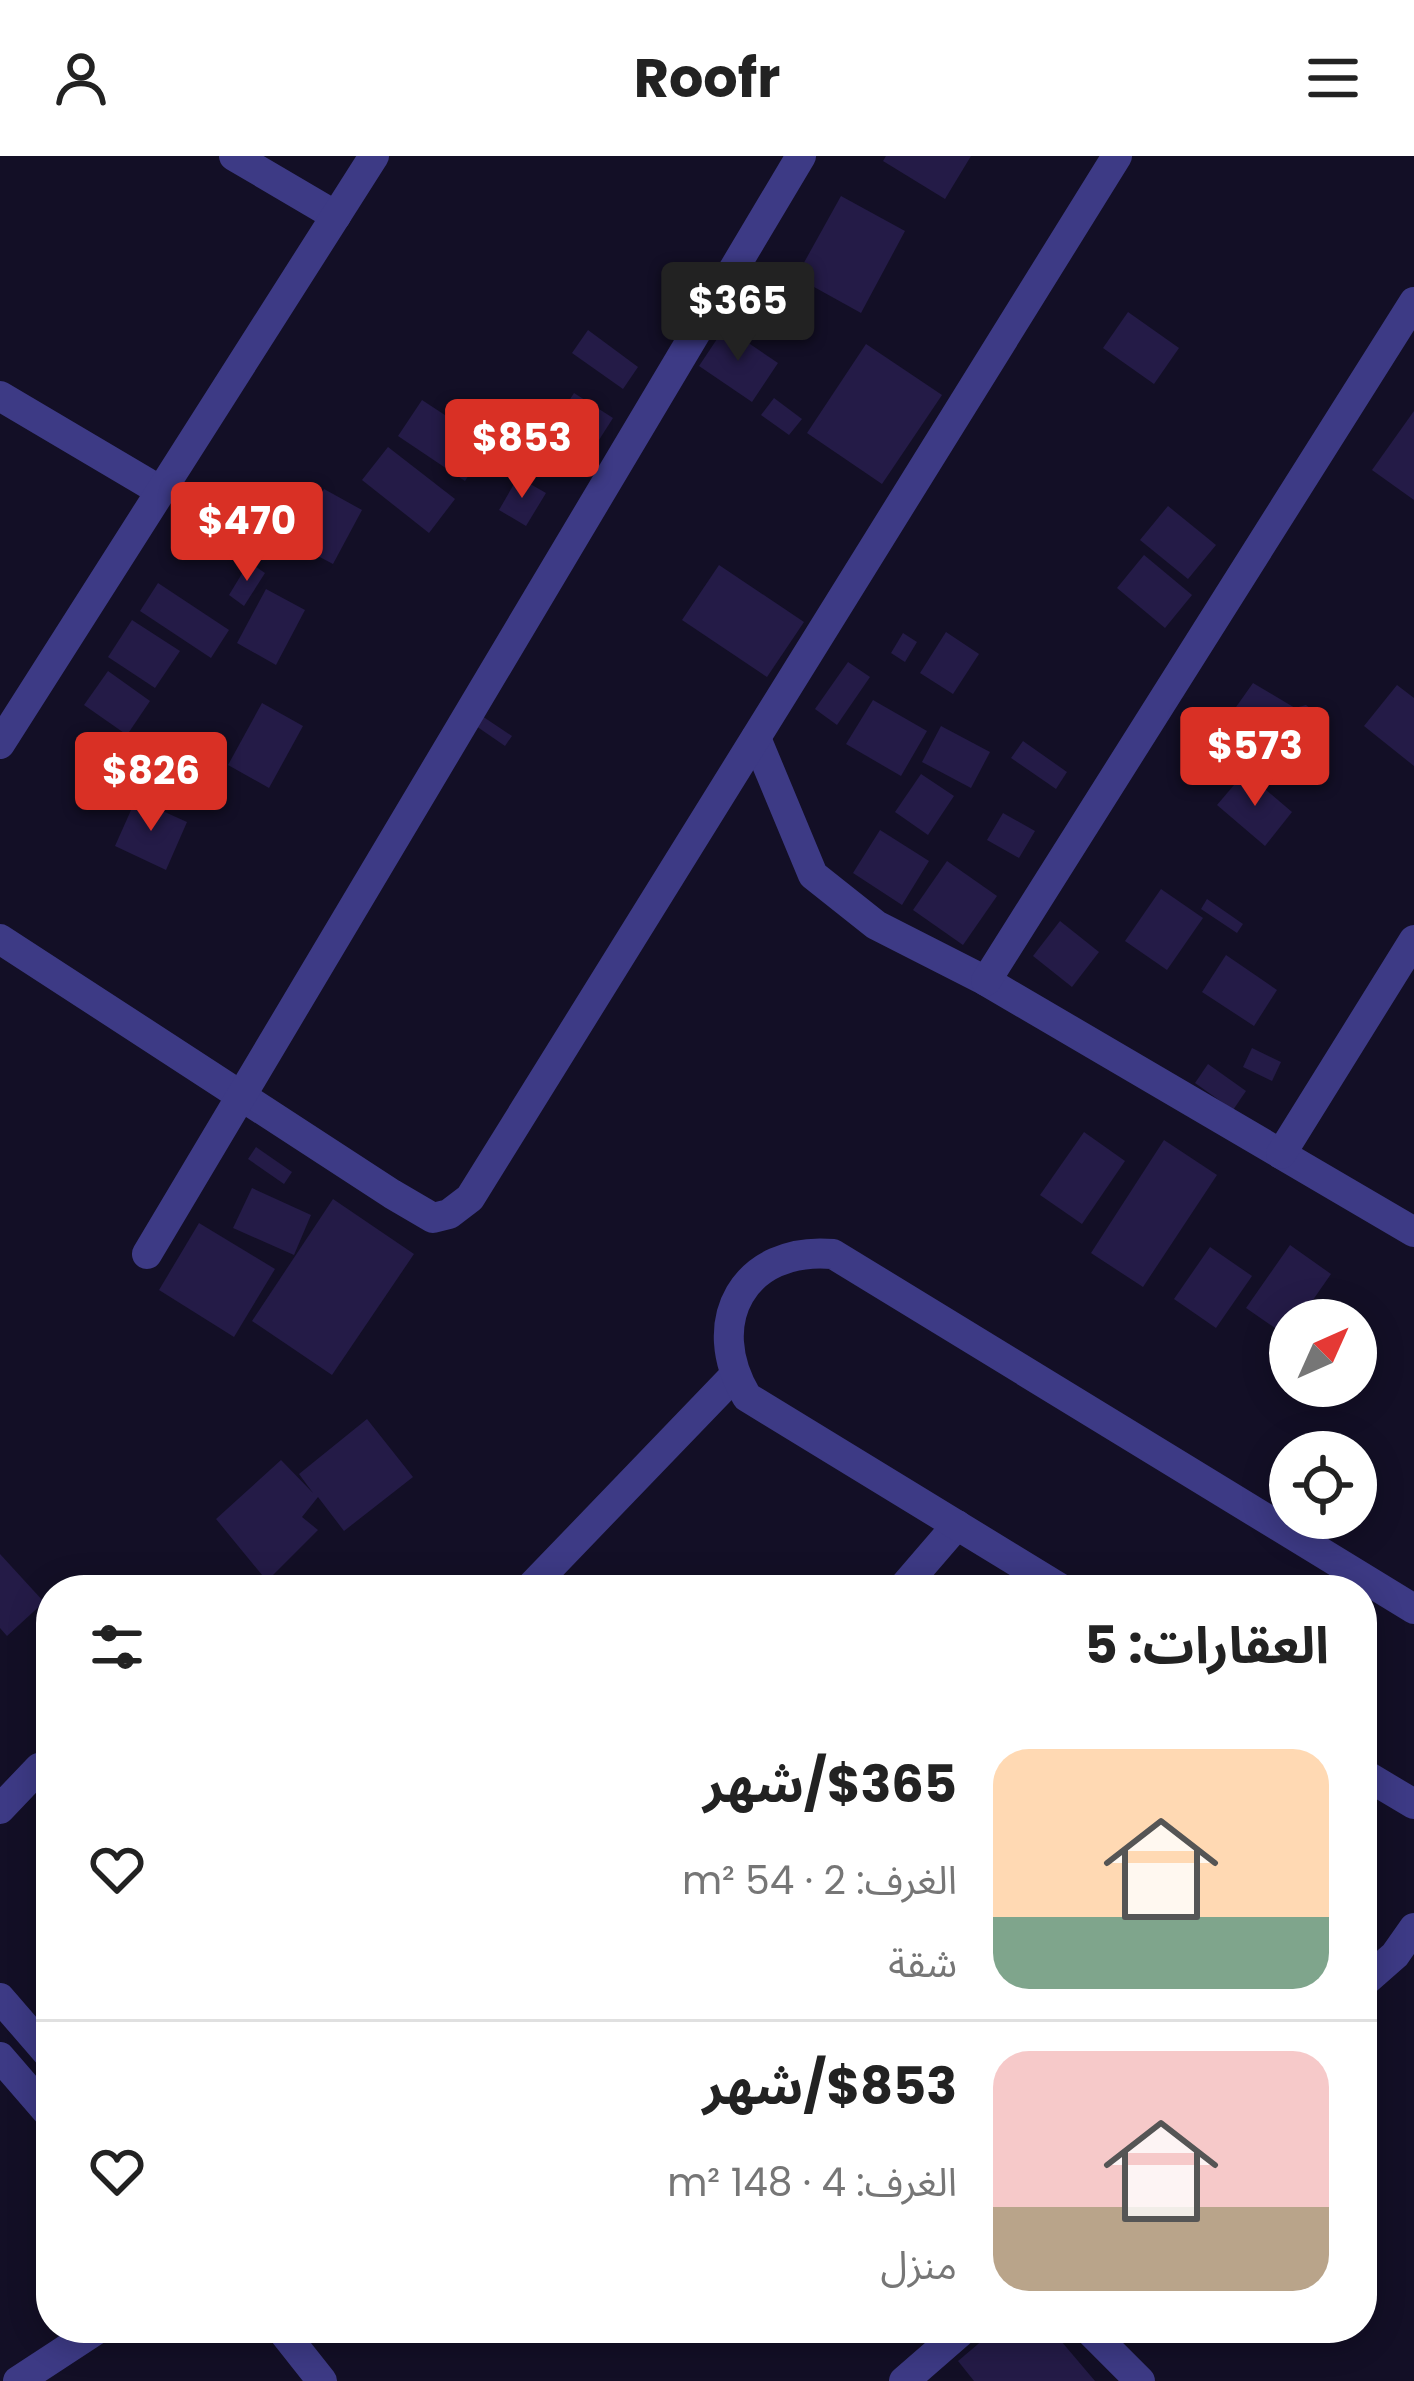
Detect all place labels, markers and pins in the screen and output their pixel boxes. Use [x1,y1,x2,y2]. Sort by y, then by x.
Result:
pin: $365 [667,262,809,364]
pin: $853 [451,399,593,501]
pin: $470 [176,482,318,584]
pin: $573 [1184,707,1326,809]
pin: $826 [80,732,222,834]

